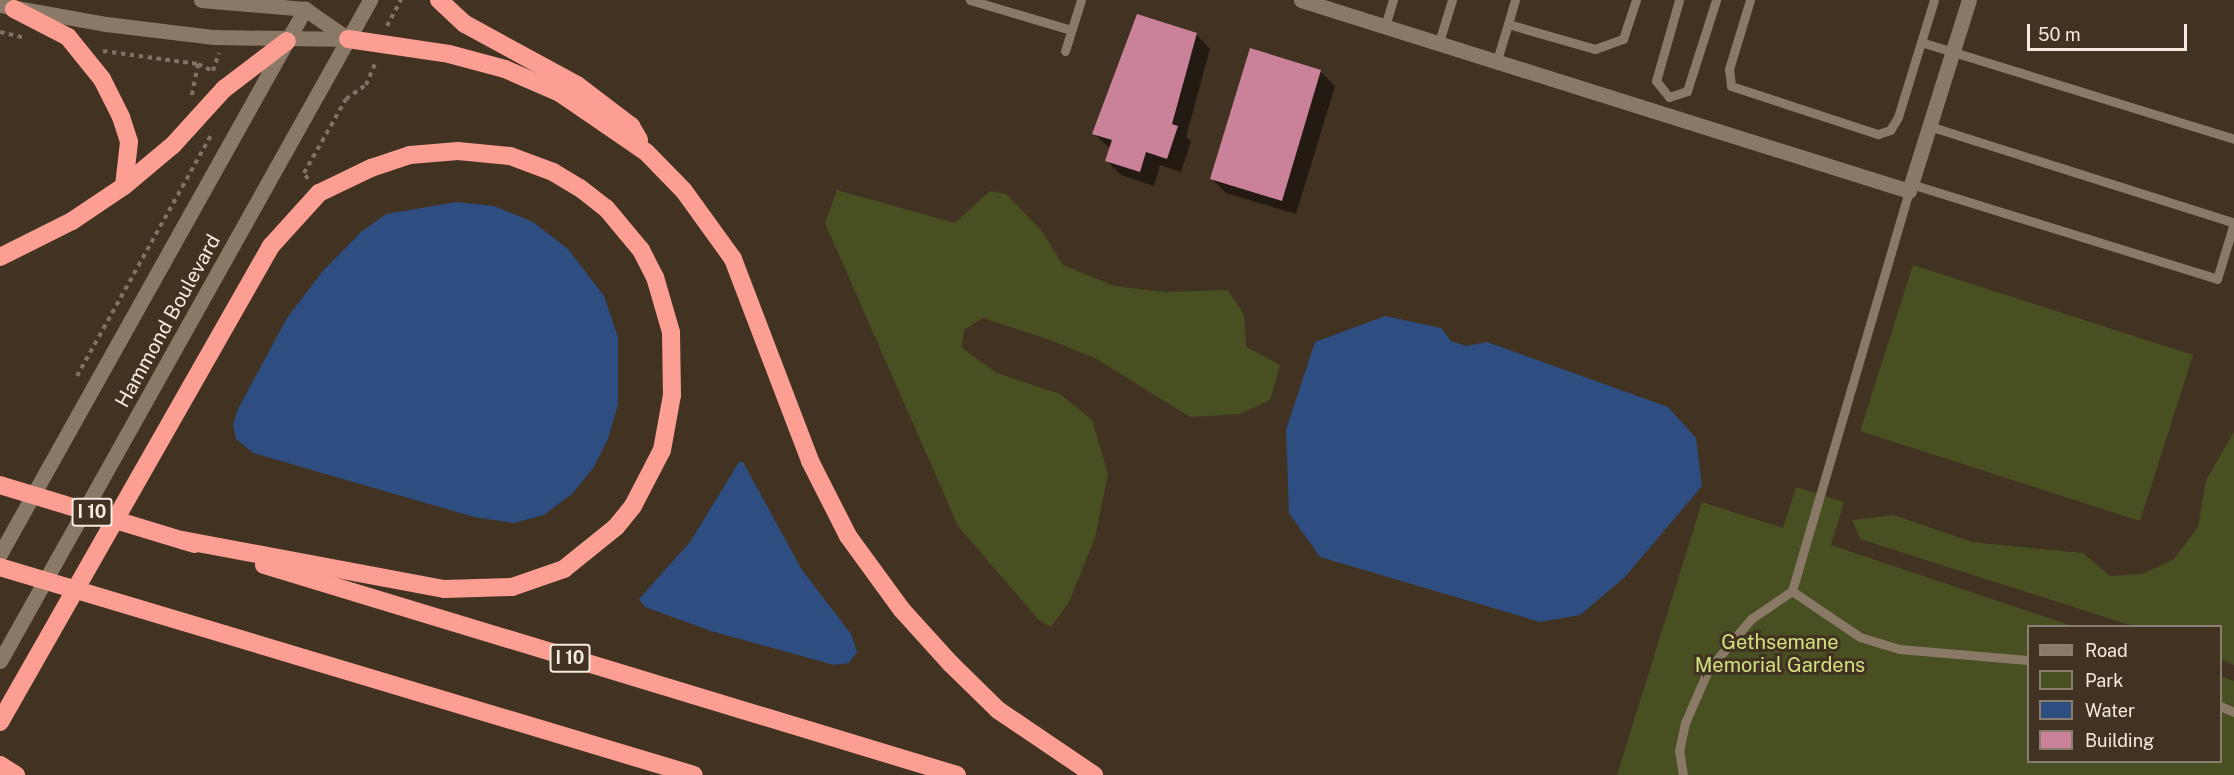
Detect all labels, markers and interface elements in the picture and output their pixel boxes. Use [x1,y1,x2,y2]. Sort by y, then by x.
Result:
scale bar [2030,12,2190,50]
text: 50 m [2038,24,2081,45]
street label: Hammond Boulevard [110,230,226,412]
road number: I 10 [71,497,113,527]
legend [2027,625,2222,763]
park label: Gethsemane Memorial Gardens [1695,631,1865,678]
text: Road [2085,640,2128,661]
road number: I 10 [549,643,591,673]
text: Park [2085,670,2123,691]
text: Water [2085,700,2135,721]
text: Building [2085,730,2154,751]

